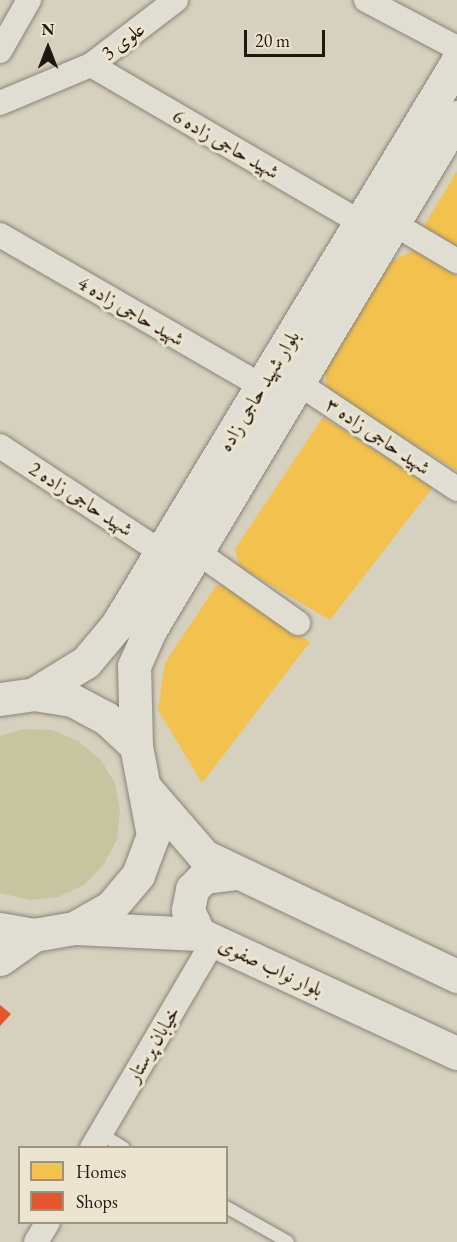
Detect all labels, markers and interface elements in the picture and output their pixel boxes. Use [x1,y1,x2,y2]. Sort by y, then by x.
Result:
street label: علوی 3 [97,17,149,65]
north arrow [18,18,78,78]
scale bar [247,18,328,56]
text: N [42,19,54,40]
text: 20 m [255,29,290,52]
street label: شهید حاجی زاده 6 [168,104,284,184]
street label: شهید حاجی زاده 4 [73,271,189,351]
street label: بلوار شهید حاجی زاده [213,326,305,456]
street label: شهید حاجی زاده ۳ [321,392,435,480]
street label: شهید حاجی زاده 2 [24,456,138,542]
street label: بلوار نواب صفوی [215,932,327,1002]
street label: خیابان پرستار [121,1002,185,1086]
legend [18,1146,228,1224]
text: Homes [76,1160,126,1183]
text: Shops [76,1190,118,1213]

